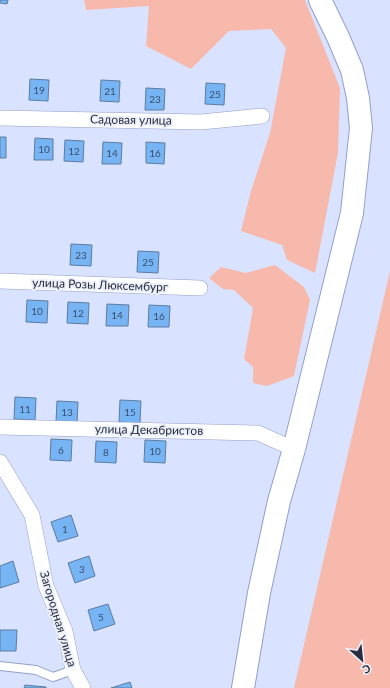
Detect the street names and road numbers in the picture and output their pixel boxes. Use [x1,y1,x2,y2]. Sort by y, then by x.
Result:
street label: Садовая улица [90,111,172,128]
street label: улица Розы Люксембург [32,275,168,294]
street label: улица Декабристов [95,421,203,438]
street label: Загородная улица [37,569,80,669]

